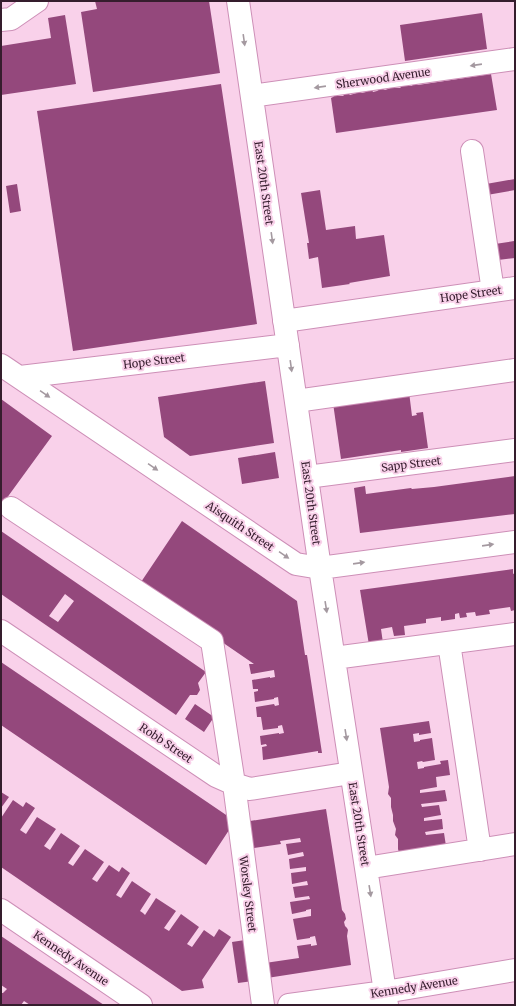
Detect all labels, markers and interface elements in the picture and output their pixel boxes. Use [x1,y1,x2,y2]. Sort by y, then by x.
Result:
one-way arrow [241,34,247,46]
one-way arrow [470,62,482,68]
street label: Sherwood Avenue [335,64,431,92]
one-way arrow [314,84,326,90]
street label: East 20th Street [251,140,277,227]
one-way arrow [269,231,275,244]
street label: Hope Street [439,283,503,305]
street label: Hope Street [122,350,186,372]
one-way arrow [288,360,294,372]
one-way arrow [40,390,50,398]
street label: Sapp Street [380,453,442,475]
street label: East 20th Street [298,460,324,547]
one-way arrow [148,463,158,471]
street label: Aisquith Street [202,498,277,554]
one-way arrow [482,542,494,549]
one-way arrow [278,552,290,559]
one-way arrow [353,560,365,566]
one-way arrow [323,601,329,613]
street label: Robb Street [137,720,196,766]
one-way arrow [343,729,349,741]
street label: East 20th Street [345,781,373,868]
street label: Worsley Street [236,854,260,934]
one-way arrow [367,885,373,897]
street label: Kennedy Avenue [31,928,112,989]
street label: Kennedy Avenue [369,973,459,1001]

